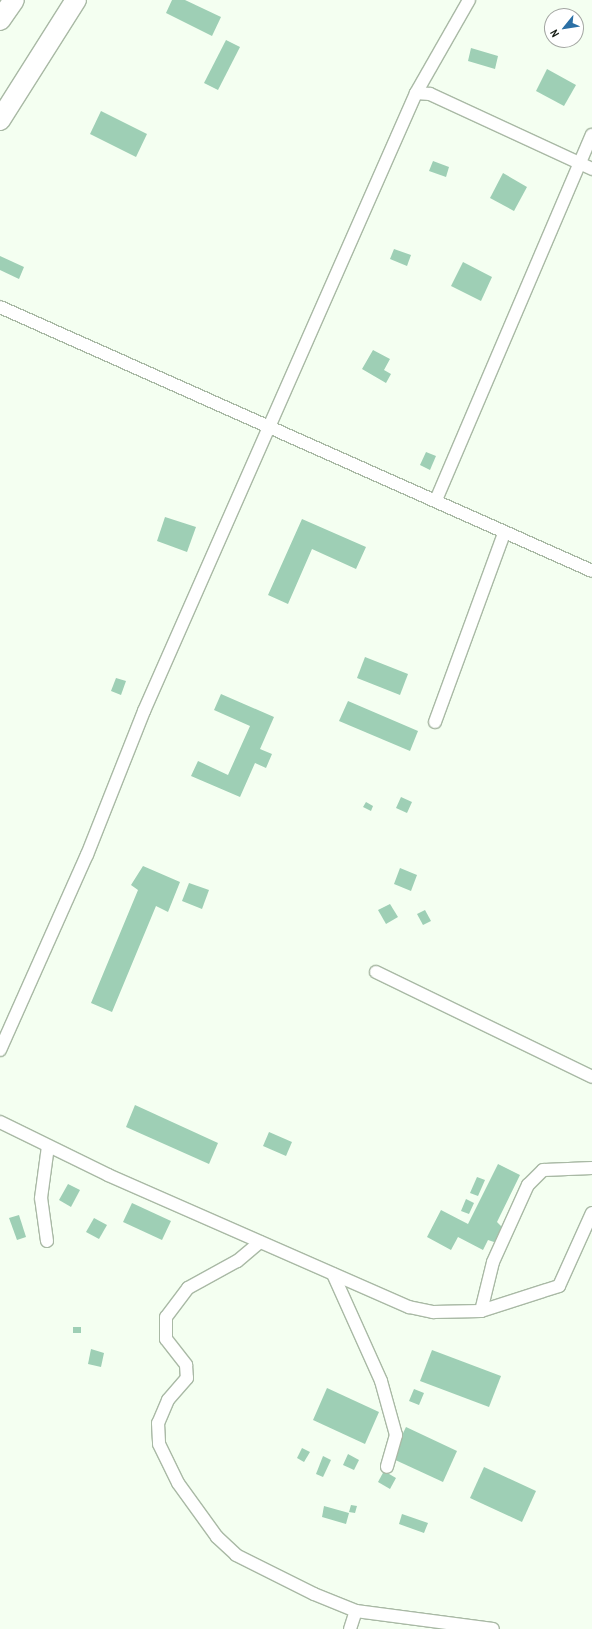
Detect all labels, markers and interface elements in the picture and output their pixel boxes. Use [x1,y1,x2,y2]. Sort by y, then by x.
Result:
north arrow [544,8,584,48]
text: N [547,27,562,40]

